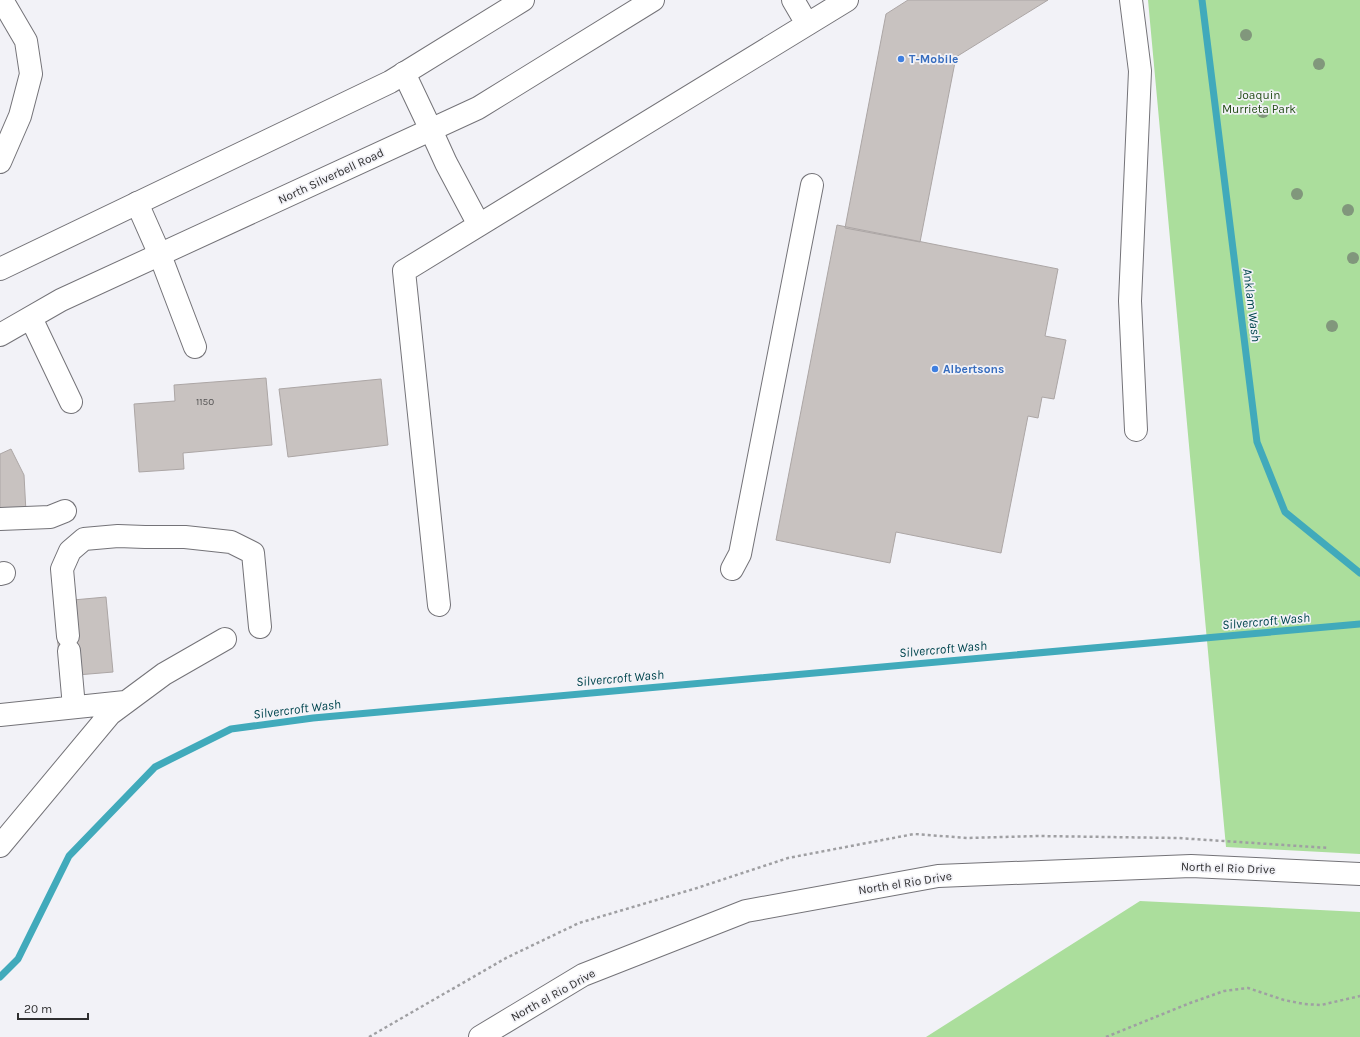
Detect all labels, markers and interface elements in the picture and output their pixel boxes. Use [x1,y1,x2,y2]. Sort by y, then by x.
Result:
place label: T-Mobile [909,52,958,66]
marker: T-Mobile [896,54,906,64]
park label: Joaquin Murrieta Park [1222,88,1296,116]
street label: North Silverbell Road [276,145,386,207]
water label: Anklam Wash [1240,267,1264,343]
place label: Albertsons [943,362,1004,376]
marker: Albertsons [930,364,940,374]
house number: 1150 [196,396,214,408]
water label: Silvercroft Wash [1221,610,1311,632]
water label: Silvercroft Wash [898,638,988,660]
water label: Silvercroft Wash [575,667,665,689]
water label: Silvercroft Wash [252,696,342,722]
street label: North el Rio Drive [1181,859,1275,877]
street label: North el Rio Drive [857,869,953,897]
street label: North el Rio Drive [508,966,598,1024]
scale bar [18,995,88,1021]
text: 20 m [24,1002,52,1016]

